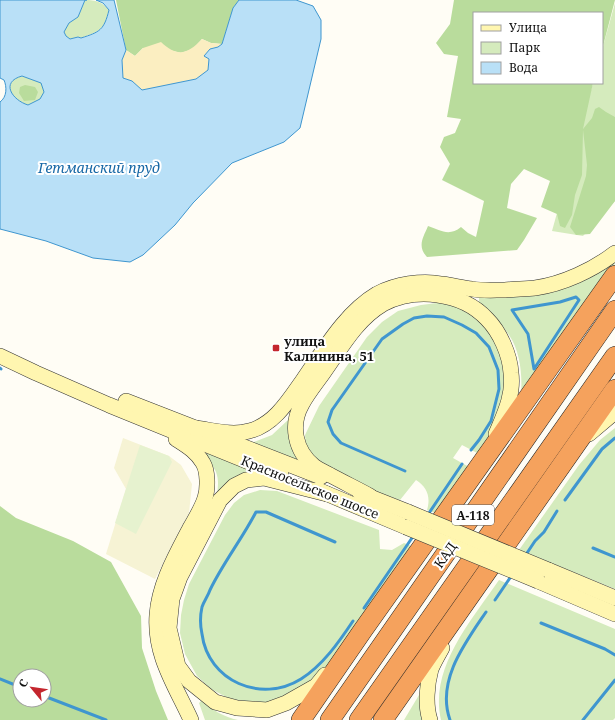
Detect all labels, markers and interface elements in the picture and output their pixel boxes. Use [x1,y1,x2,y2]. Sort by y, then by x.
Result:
legend [473,12,603,84]
text: Улица [509,19,547,36]
text: Парк [509,39,541,56]
text: Вода [509,59,538,76]
water label: Гетманский пруд [37,158,160,177]
place label: улица Калинина, 51 [284,332,374,365]
marker: улица Калинина, 51 [271,343,281,353]
street label: Красносельское шоссе [238,451,382,523]
road number: А-118 [452,505,494,525]
street label: КАД [430,538,461,572]
north arrow [12,668,52,708]
text: С [14,676,31,690]

